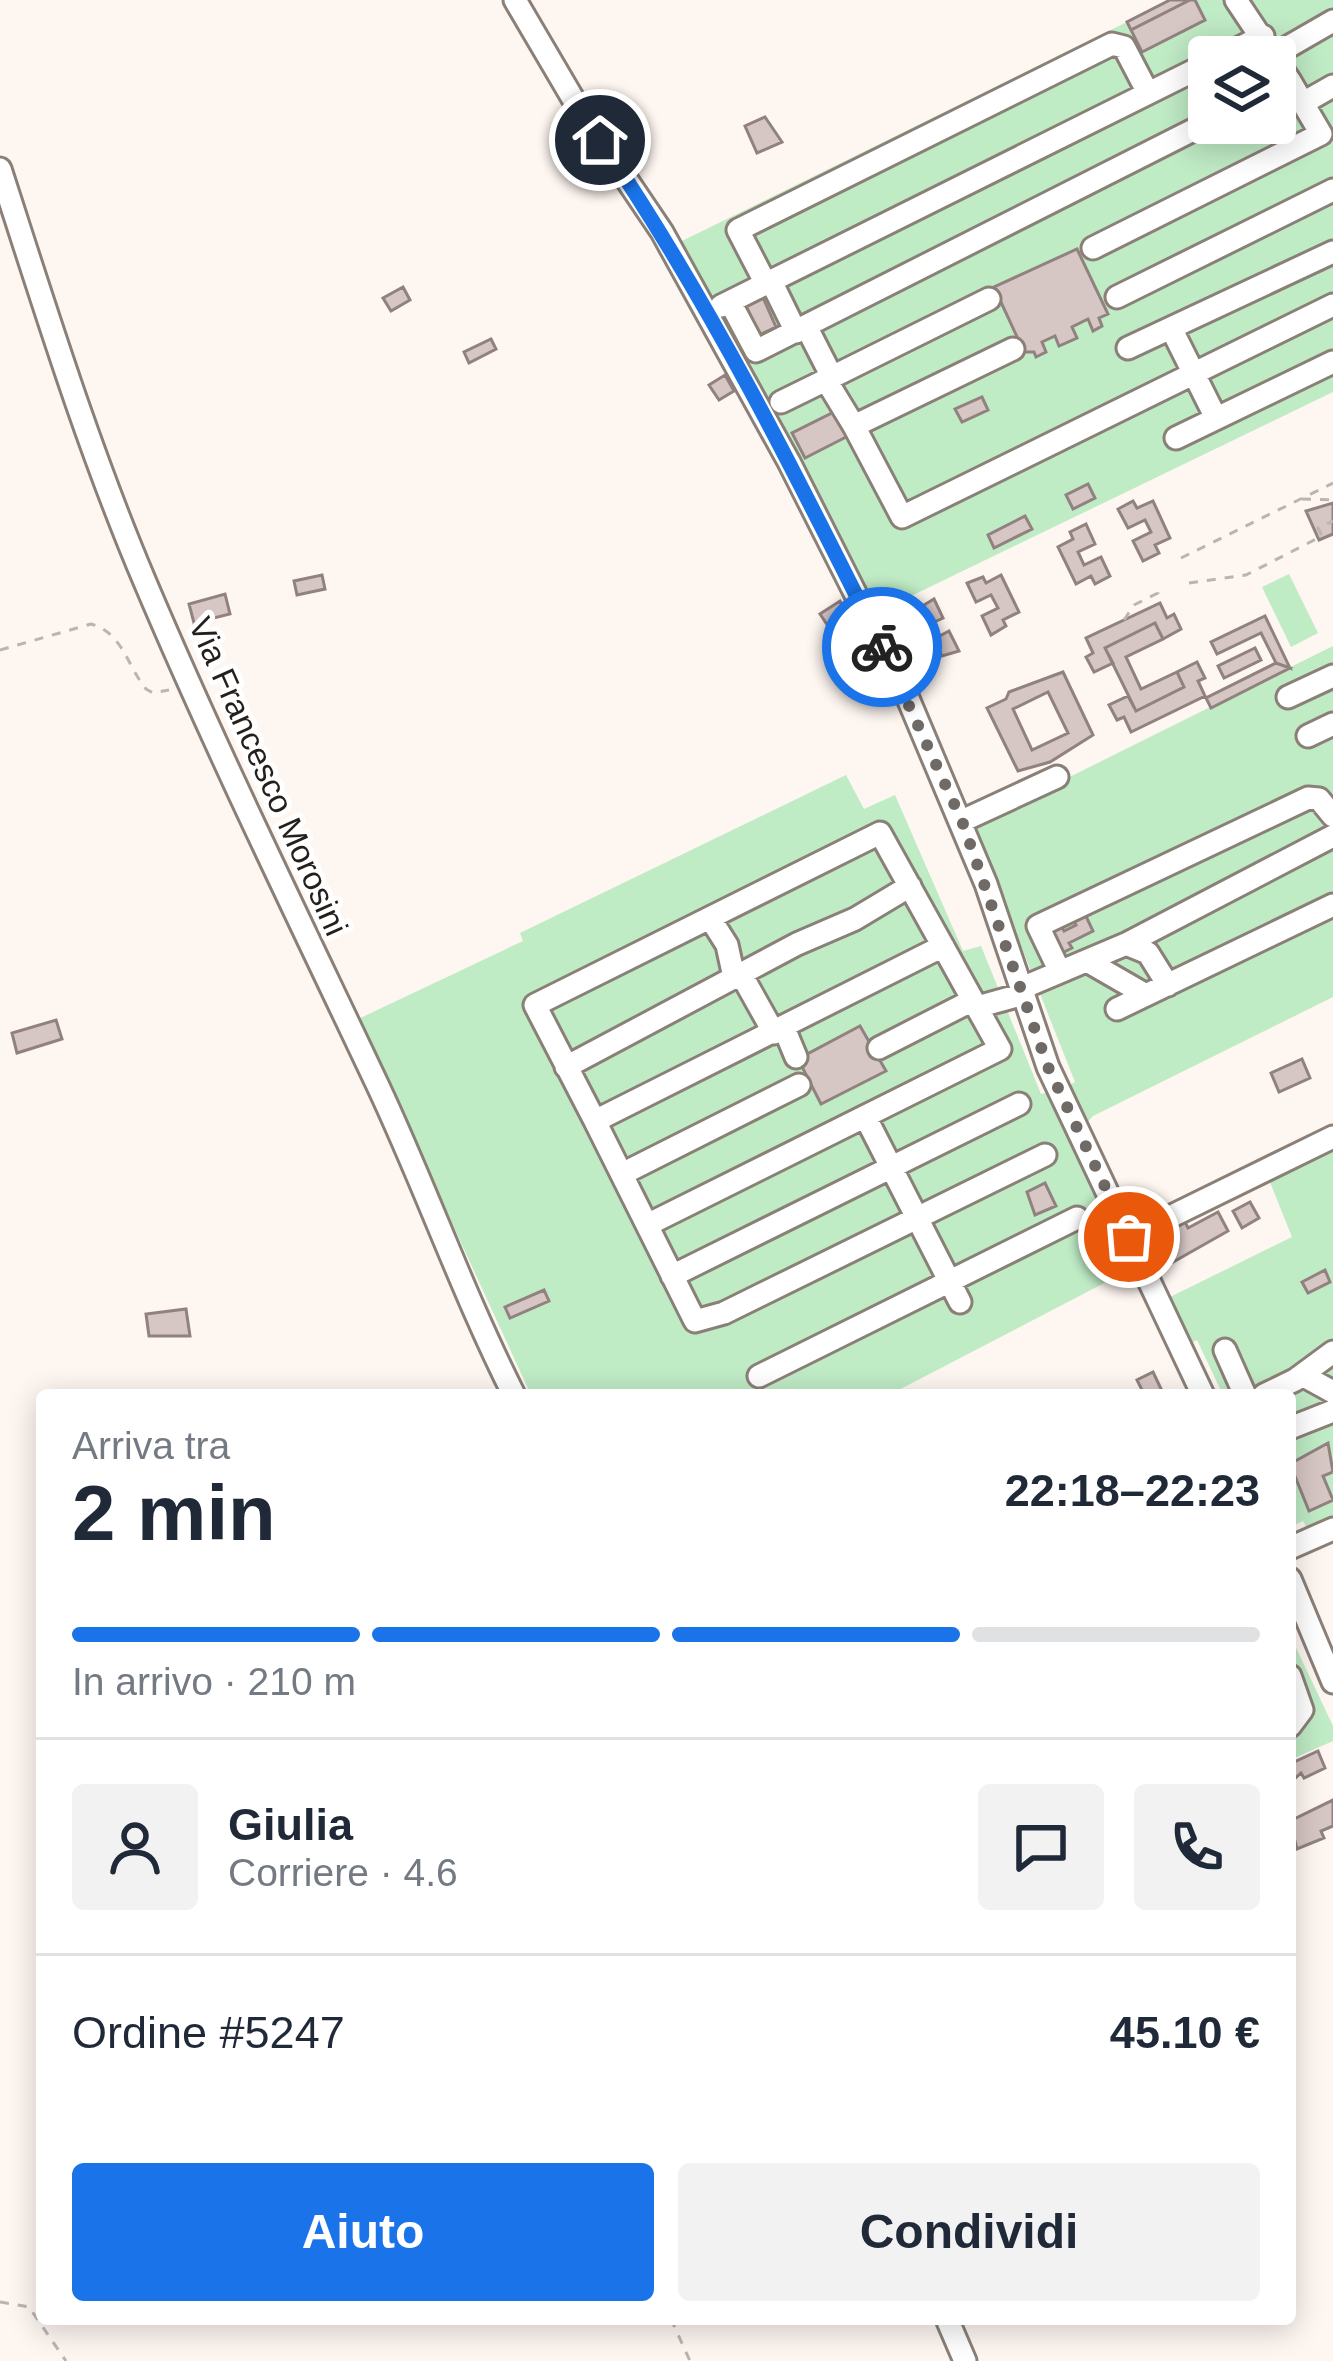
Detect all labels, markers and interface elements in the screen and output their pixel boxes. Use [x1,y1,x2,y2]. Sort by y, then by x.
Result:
map controls [1188,36,1296,144]
button: layers [1188,36,1296,144]
pin [549,89,651,191]
icon: home [567,107,633,173]
courier [822,587,942,707]
street label: Via Francesco Morosini [182,611,355,941]
icon: bike [849,614,915,680]
pin [1078,1186,1180,1288]
icon: bag [1096,1204,1162,1270]
text: Arriva tra [72,1424,230,1467]
text: 22:18–22:23 [1005,1465,1260,1516]
text: 2 min [72,1469,276,1557]
text: In arrivo · 210 m [72,1660,356,1703]
button: person [72,1784,198,1910]
button: chat [978,1784,1104,1910]
button: phone [1134,1784,1260,1910]
text: Giulia [228,1799,353,1850]
text: Corriere · 4.6 [228,1851,458,1894]
text: Ordine #5247 [72,2007,345,2058]
text: 45.10 € [1110,2007,1260,2058]
button: Aiuto [72,2163,654,2301]
button: Condividi [678,2163,1260,2301]

